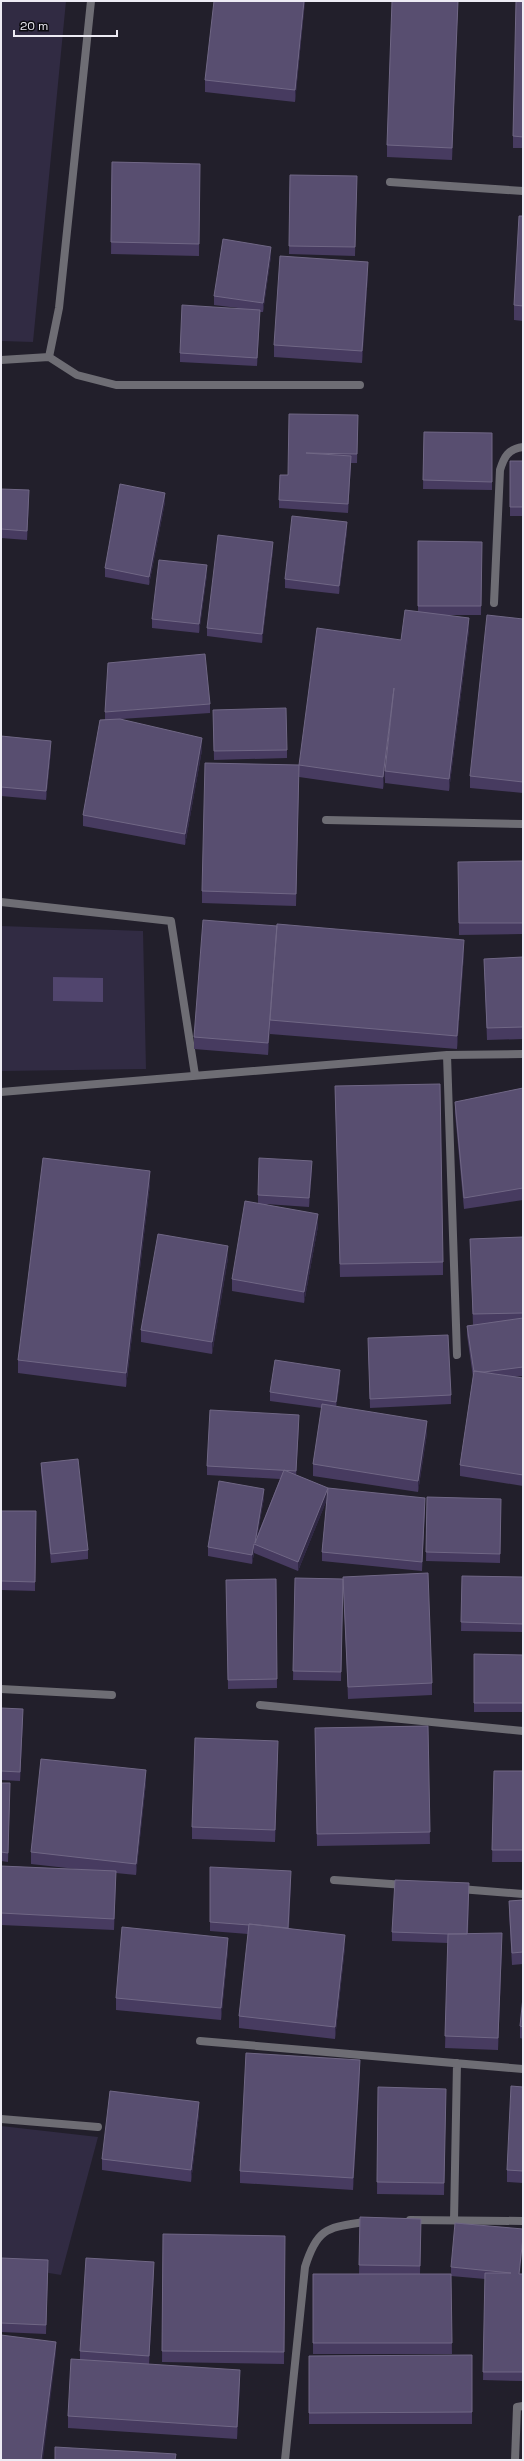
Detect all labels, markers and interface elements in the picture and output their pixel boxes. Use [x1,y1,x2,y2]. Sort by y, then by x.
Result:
scale bar [14,12,117,38]
text: 20 m [20,18,48,34]

